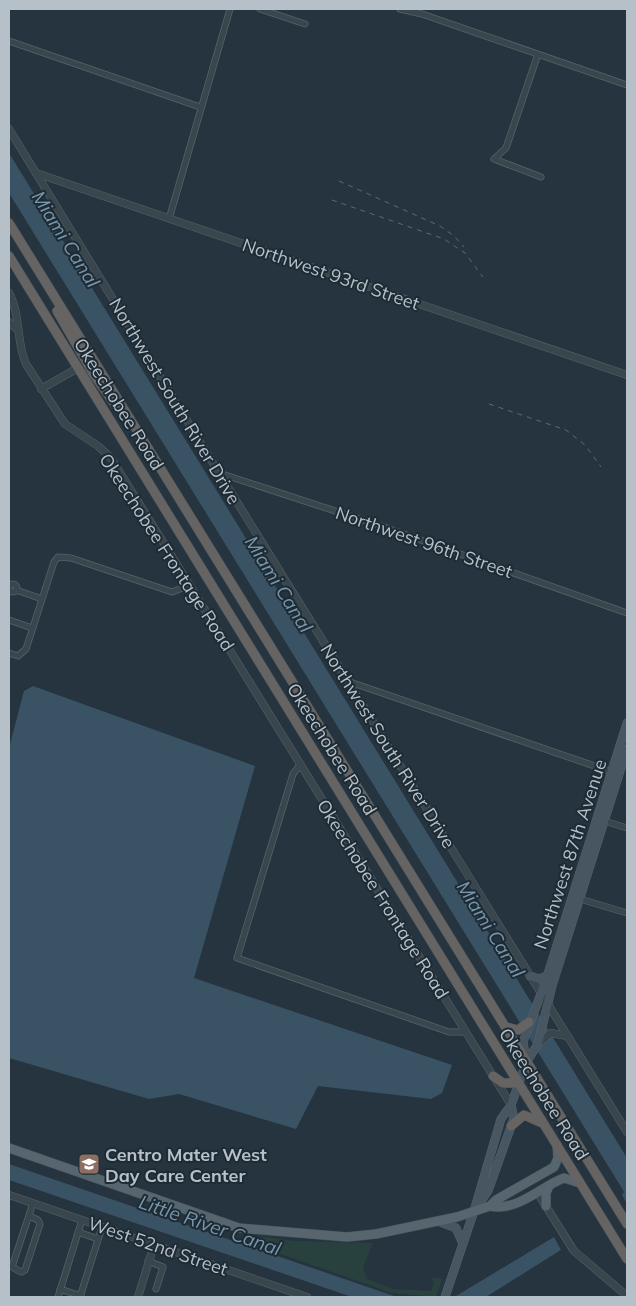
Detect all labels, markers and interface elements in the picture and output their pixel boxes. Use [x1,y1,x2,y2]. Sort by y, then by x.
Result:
water label: Miami Canal [27,186,105,292]
street label: Northwest 93rd Street [239,233,423,315]
street label: Northwest South River Drive [104,294,246,508]
street label: Okeechobee Road [69,334,169,474]
street label: Okeechobee Frontage Road [94,449,240,655]
street label: Northwest 96th Street [333,501,515,583]
water label: Miami Canal [240,531,318,637]
street label: Northwest South River Drive [316,640,460,852]
street label: Okeechobee Road [282,679,382,819]
street label: Northwest 87th Avenue [528,756,612,952]
street label: Okeechobee Frontage Road [312,795,454,1003]
water label: Miami Canal [452,876,530,982]
street label: Okeechobee Road [494,1024,594,1164]
place label: Centro Mater West Day Care Center [105,1143,267,1187]
school or university icon: Centro Mater West Day Care Center [77,1152,101,1176]
water label: Little River Canal [136,1189,285,1261]
street label: West 52nd Street [85,1211,231,1281]

